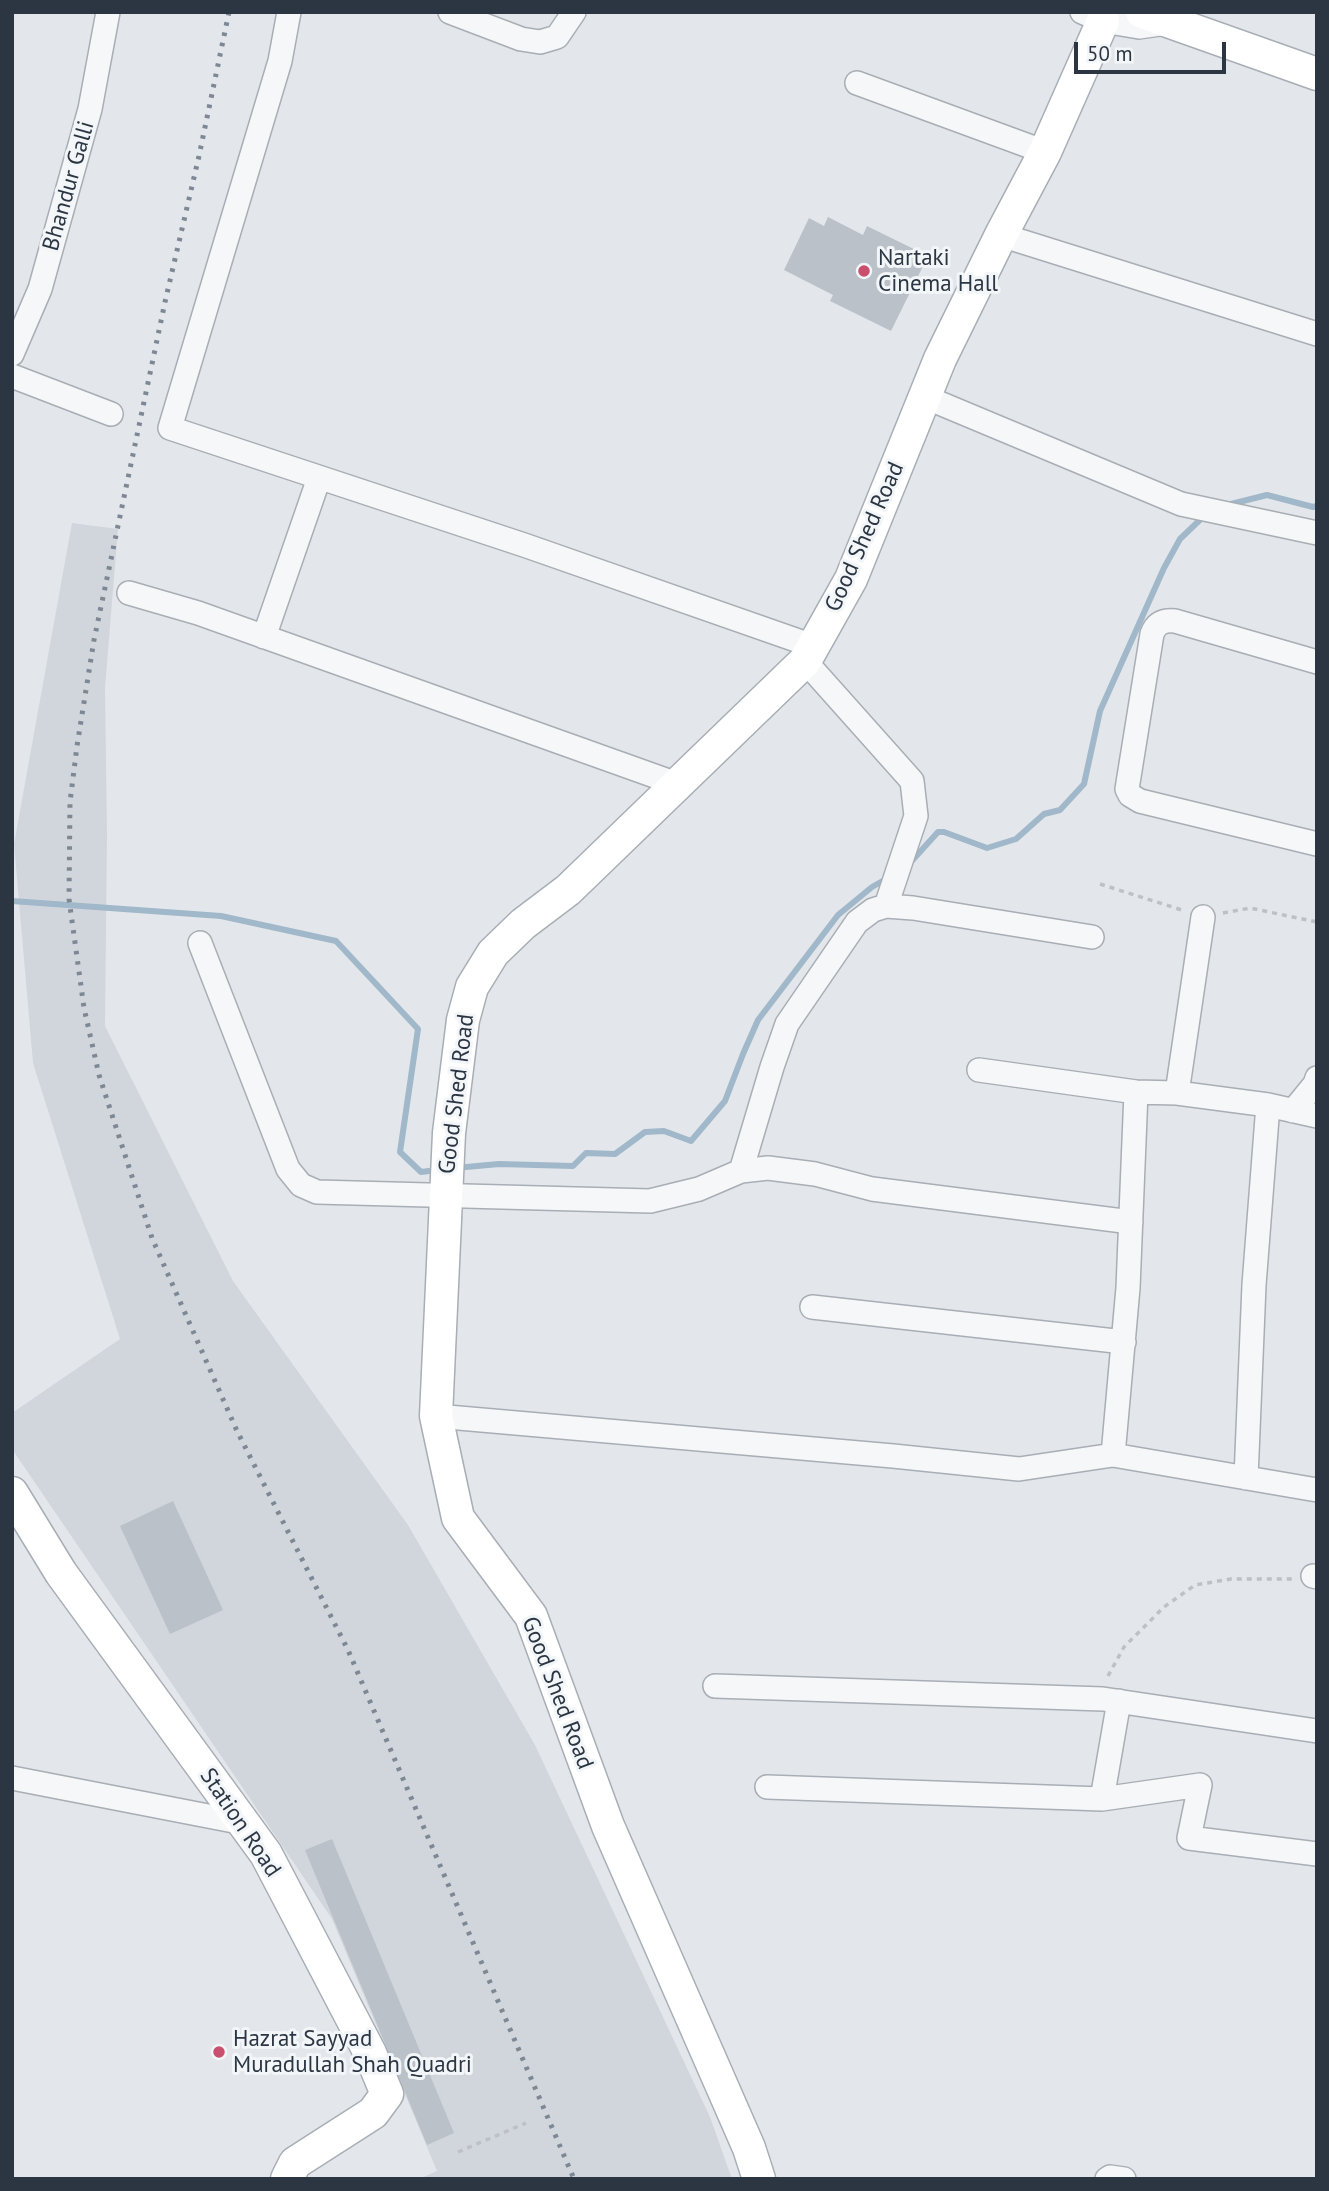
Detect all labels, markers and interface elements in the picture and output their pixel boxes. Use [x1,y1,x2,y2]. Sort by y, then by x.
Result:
scale bar [1077,28,1229,72]
text: 50 m [1087,40,1133,67]
street label: Bhandur Galli [37,118,101,254]
place label: Nartaki Cinema Hall [878,244,998,298]
marker: Nartaki Cinema Hall [856,263,872,279]
street label: Good Shed Road [820,458,910,616]
street label: Good Shed Road [433,1012,481,1176]
street label: Good Shed Road [515,1613,599,1773]
street label: Station Road [194,1763,286,1883]
place label: Hazrat Sayyad Muradullah Shah Quadri [233,2025,472,2079]
marker: Hazrat Sayyad Muradullah Shah Quadri [211,2044,227,2060]

